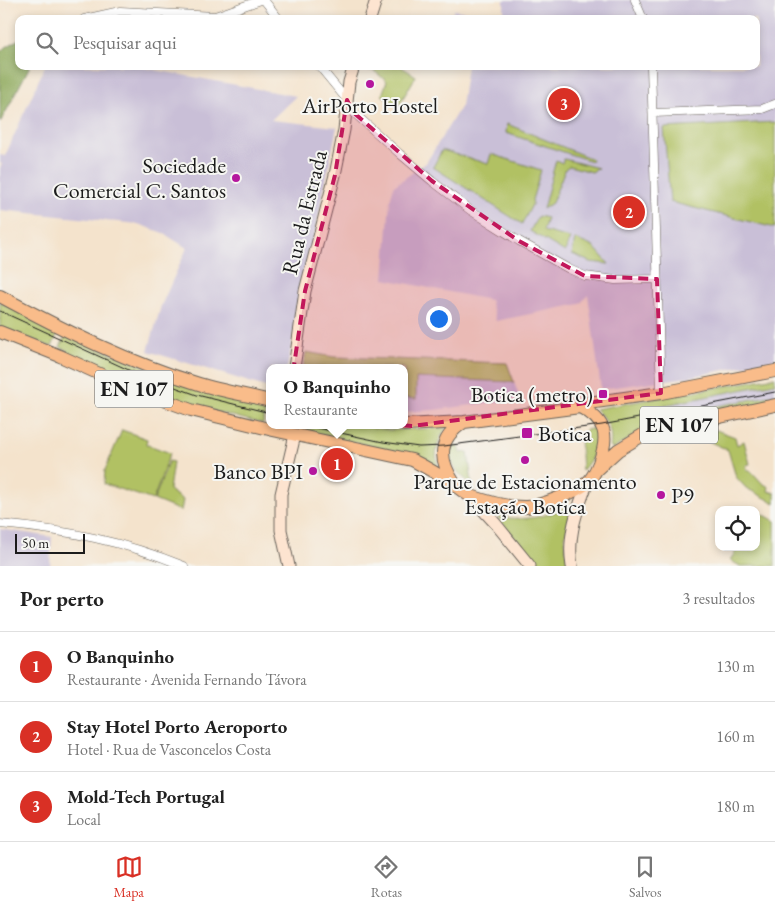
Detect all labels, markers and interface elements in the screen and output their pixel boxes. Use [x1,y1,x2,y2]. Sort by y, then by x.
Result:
search box [15,15,760,70]
icon: search [33,29,61,57]
text: Pesquisar aqui [73,30,177,55]
marker: AirPorto Hostel [364,78,376,90]
pin: 3 [548,85,580,123]
place label: AirPorto Hostel [301,91,438,120]
street label: Rua da Estrada [275,147,334,277]
place label: Sociedade Comercial C. Santos [53,151,226,205]
marker: Sociedade Comercial C. Santos [230,172,242,184]
pin: 2 [613,193,645,231]
your location [426,306,452,332]
popup [266,364,408,429]
road number: EN 107 [95,370,173,408]
text: O Banquinho [283,374,391,399]
place label: Botica (metro) [470,380,593,409]
marker: Botica (metro) [597,388,609,400]
text: Restaurante [283,399,358,420]
road number: EN 107 [640,406,718,444]
place label: Botica [538,419,592,448]
marker: Botica [520,426,534,440]
pin: 1 [321,445,353,483]
marker: Parque de Estacionamento Estação Botica [519,454,531,466]
place label: Banco BPI [213,457,304,486]
marker: Banco BPI [307,465,319,477]
place label: Parque de Estacionamento Estação Botica [413,467,637,521]
place label: P9 [671,481,694,510]
marker: P9 [655,489,667,501]
map controls [715,506,760,551]
button: locate [715,506,760,551]
scale bar [15,531,85,554]
text: 50 m [22,534,49,552]
text: Por perto [20,585,104,612]
text: 3 resultados [683,588,755,609]
text: O Banquinho [67,644,174,669]
text: 1 [32,656,40,677]
text: 130 m [716,656,755,677]
text: Restaurante · Avenida Fernando Távora [67,669,307,690]
text: Stay Hotel Porto Aeroporto [67,714,287,739]
text: 2 [32,726,40,747]
text: 160 m [716,726,755,747]
text: Hotel · Rua de Vasconcelos Costa [67,739,271,760]
text: Mold-Tech Portugal [67,784,225,809]
text: 3 [32,796,40,817]
text: 180 m [716,796,755,817]
text: Local [67,809,101,830]
tab: Mapa [113,853,144,901]
tab: Rotas [371,853,402,901]
tab: Salvos [629,853,662,901]

